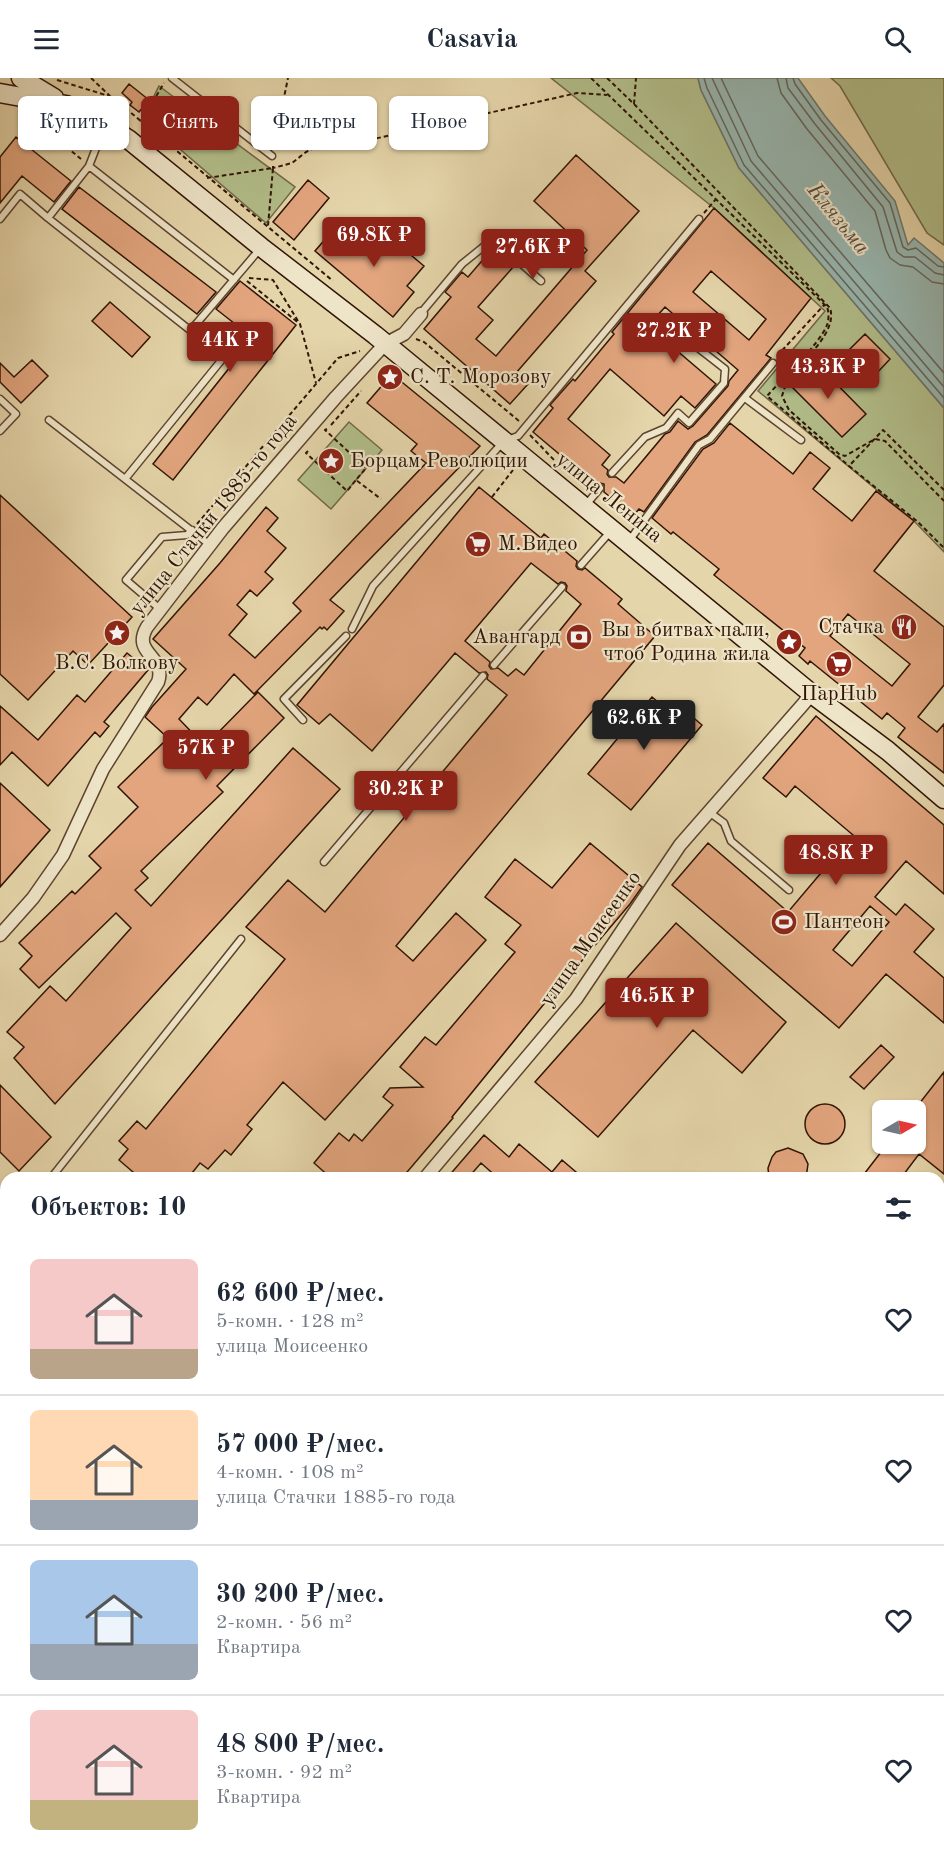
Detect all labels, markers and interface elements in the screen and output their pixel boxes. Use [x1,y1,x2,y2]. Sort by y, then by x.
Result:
icon: menu [30,23,63,56]
icon: search [881,23,914,56]
text: Casavia [426,26,518,53]
chip: Купить [18,96,129,150]
chip: Снять [141,96,239,150]
chip: Фильтры [251,96,377,150]
chip: Новое [389,96,488,150]
water label: Клязьма [802,178,873,259]
pin: 69.8K ₽ [319,217,429,268]
text: 69.8K ₽ [336,226,412,246]
pin: 27.6K ₽ [478,229,588,280]
text: 27.6K ₽ [495,238,571,258]
pin: 27.2K ₽ [619,313,729,364]
pin: 44K ₽ [188,322,272,373]
text: 27.2K ₽ [636,322,712,342]
text: 44K ₽ [201,331,259,351]
pin: 43.3K ₽ [773,349,883,400]
text: 43.3K ₽ [790,358,866,378]
place icon: С. Т. Морозову [375,362,405,392]
place label: С. Т. Морозову [410,367,551,388]
street label: улица Стачки 1885-го года [127,411,301,619]
place icon: Борцам Революции [316,446,346,476]
street label: улица Ленина [552,449,666,547]
place label: Борцам Революции [350,451,528,472]
supermarket icon: М.Видео [463,529,493,559]
place label: М.Видео [498,534,578,555]
restaurant icon: Стачка [889,612,919,642]
place label: Стачка [818,617,884,638]
place icon: В.С. Волкову [102,618,132,648]
place label: Вы в битвах пали, чтоб Родина жила [601,620,770,665]
bank icon: Авангард [564,622,594,652]
place label: Авангард [473,627,561,648]
place icon: Вы в битвах пали, чтоб Родина жила [774,627,804,657]
supermarket icon: ПарHub [824,649,854,679]
place label: В.С. Волкову [55,653,179,674]
place label: ПарHub [801,684,877,705]
pin: 62.6K ₽ [589,700,699,751]
text: 62.6K ₽ [606,709,682,729]
pin: 57K ₽ [164,730,248,781]
text: 57K ₽ [177,739,235,759]
pin: 30.2K ₽ [351,771,461,822]
text: 30.2K ₽ [368,780,444,800]
pin: 48.8K ₽ [781,835,891,886]
text: 48.8K ₽ [798,844,874,864]
street label: улица Моисеенко [537,868,645,1010]
sports icon: Пантеон [769,907,799,937]
place label: Пантеон [804,912,884,933]
pin: 46.5K ₽ [602,978,712,1029]
text: 46.5K ₽ [619,987,695,1007]
north arrow [872,1100,926,1154]
map controls [872,1100,926,1154]
icon: filters [882,1192,915,1225]
text: Объектов: 10 [30,1195,186,1221]
text: 62 600 ₽/мес. [216,1281,384,1307]
icon: home [78,1283,150,1355]
icon: heart [882,1303,915,1336]
text: 5-комн. · 128 m² [216,1312,364,1332]
text: улица Моисеенко [216,1337,368,1357]
text: 57 000 ₽/мес. [216,1432,384,1458]
icon: home [78,1434,150,1506]
icon: heart [882,1454,915,1487]
text: 4-комн. · 108 m² [216,1463,364,1483]
text: улица Стачки 1885-го года [216,1488,456,1508]
text: 30 200 ₽/мес. [216,1582,384,1608]
icon: home [78,1584,150,1656]
icon: heart [882,1604,915,1637]
text: 2-комн. · 56 m² [216,1613,352,1633]
text: Квартира [216,1638,301,1658]
text: 48 800 ₽/мес. [216,1732,384,1758]
icon: home [78,1734,150,1806]
icon: heart [882,1754,915,1787]
text: 3-комн. · 92 m² [216,1763,352,1783]
text: Квартира [216,1788,301,1808]

